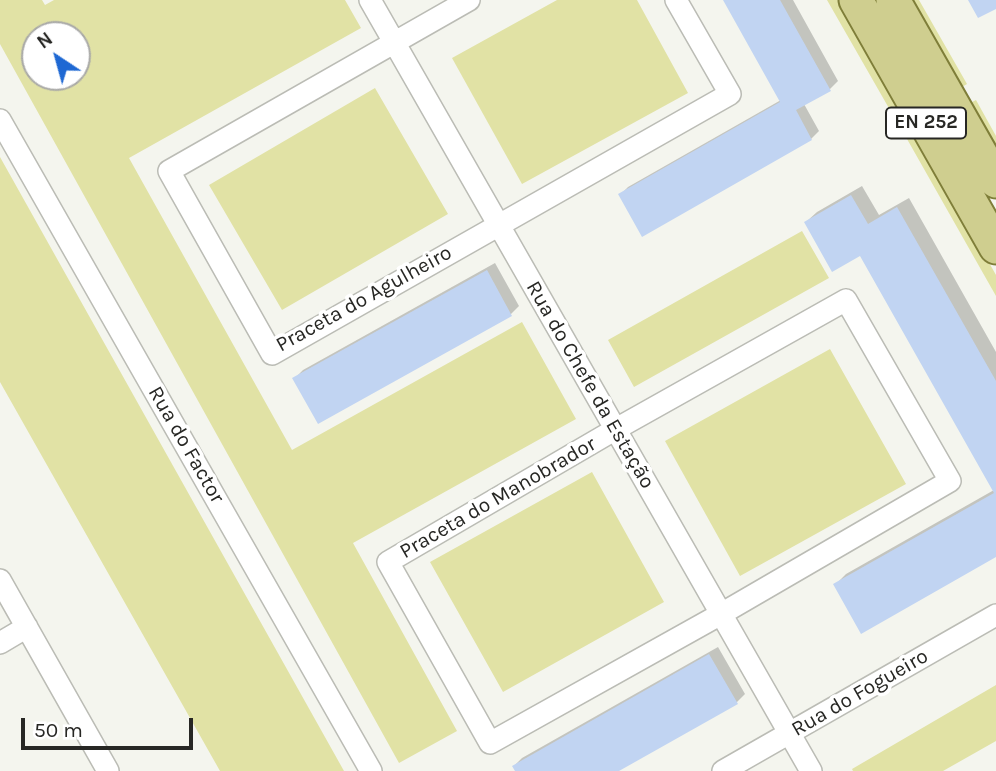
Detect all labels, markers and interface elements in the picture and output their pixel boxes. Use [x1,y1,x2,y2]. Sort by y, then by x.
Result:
north arrow [21,21,91,91]
text: N [33,28,57,54]
road number: EN 252 [886,108,966,139]
street label: Praceta do Agulheiro [272,240,456,358]
street label: Rua do Chefe da Estação [520,277,660,493]
street label: Rua do Factor [142,382,230,508]
street label: Praceta do Manobrador [395,432,601,564]
street label: Rua do Fogueiro [787,644,933,742]
scale bar [24,704,196,748]
text: 50 m [34,718,83,742]

